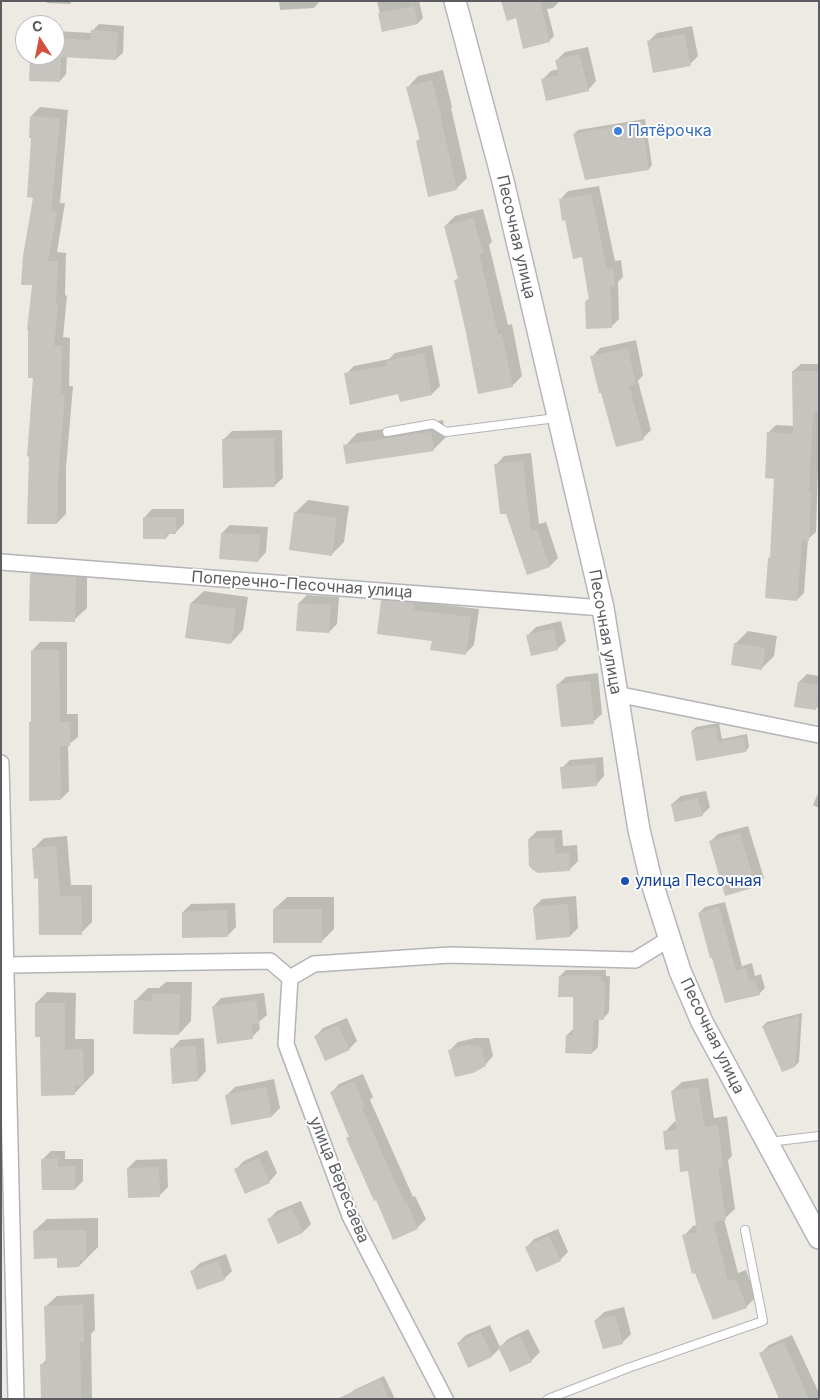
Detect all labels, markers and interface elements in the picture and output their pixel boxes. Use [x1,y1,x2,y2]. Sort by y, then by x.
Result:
north arrow [15,15,65,65]
text: С [31,16,44,35]
place label: Пятёрочка [628,121,712,141]
marker: Пятёрочка [612,125,624,137]
street label: Песочная улица [492,173,540,301]
street label: Поперечно-Песочная улица [191,568,413,602]
street label: Песочная улица [585,568,625,696]
place label: улица Песочная [635,871,762,891]
marker: улица Песочная [619,875,631,887]
street label: Песочная улица [676,975,748,1097]
street label: улица Вересаева [305,1114,373,1246]

